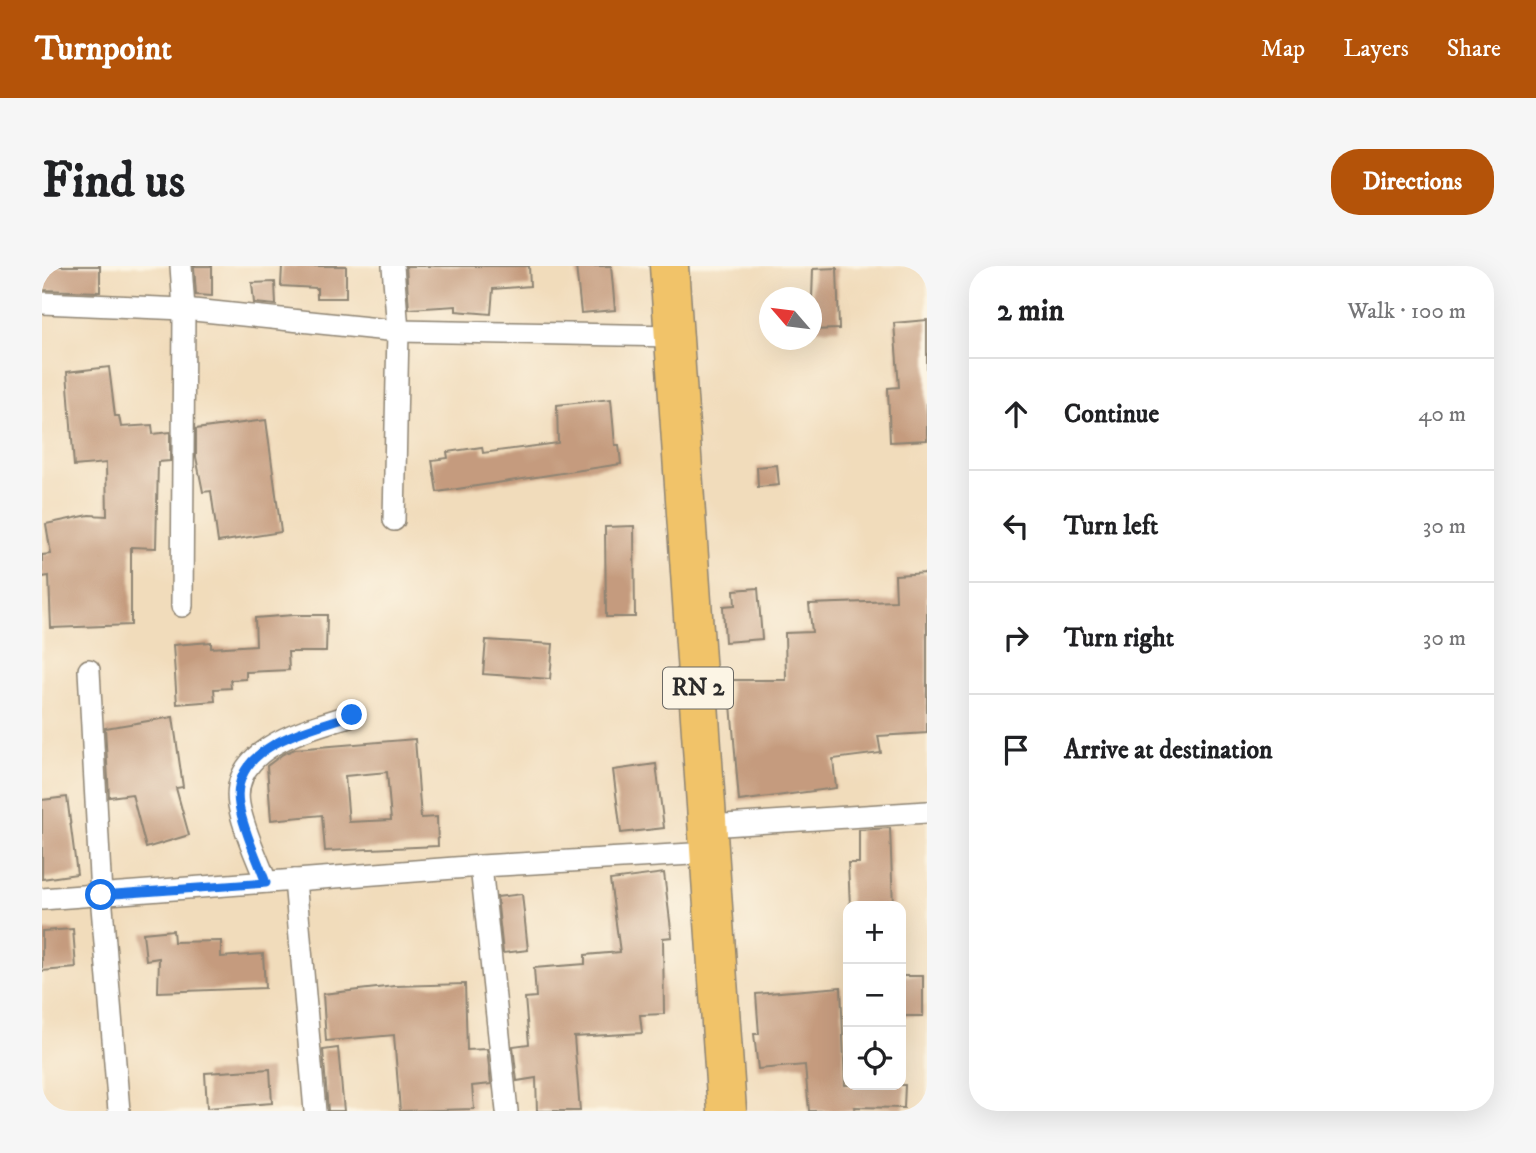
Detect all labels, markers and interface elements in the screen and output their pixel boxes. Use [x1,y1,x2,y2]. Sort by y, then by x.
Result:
text: Turnpoint [35,29,172,70]
text: Map [1261,34,1305,64]
text: Layers [1343,34,1409,64]
text: Share [1447,34,1501,64]
button: Directions [1331,149,1494,215]
text: Find us [42,151,185,213]
north arrow [759,287,822,350]
text: 2 min [997,293,1064,330]
text: Walk · 100 m [1347,297,1466,326]
icon: ahead [997,395,1035,433]
text: Continue [1064,398,1159,431]
text: 40 m [1418,400,1466,429]
icon: left [997,507,1035,545]
text: Turn left [1064,510,1158,543]
text: 30 m [1423,512,1466,541]
icon: right [997,619,1035,657]
text: Turn right [1064,622,1174,655]
text: 30 m [1423,624,1466,653]
road number: RN 2 [663,668,733,708]
route end [336,699,367,730]
icon: arrive [997,731,1035,769]
text: Arrive at destination [1064,734,1273,767]
route start [85,879,116,910]
map controls [843,901,906,1090]
button: + [843,901,906,964]
button: − [843,964,906,1027]
button: locate [843,1027,906,1090]

